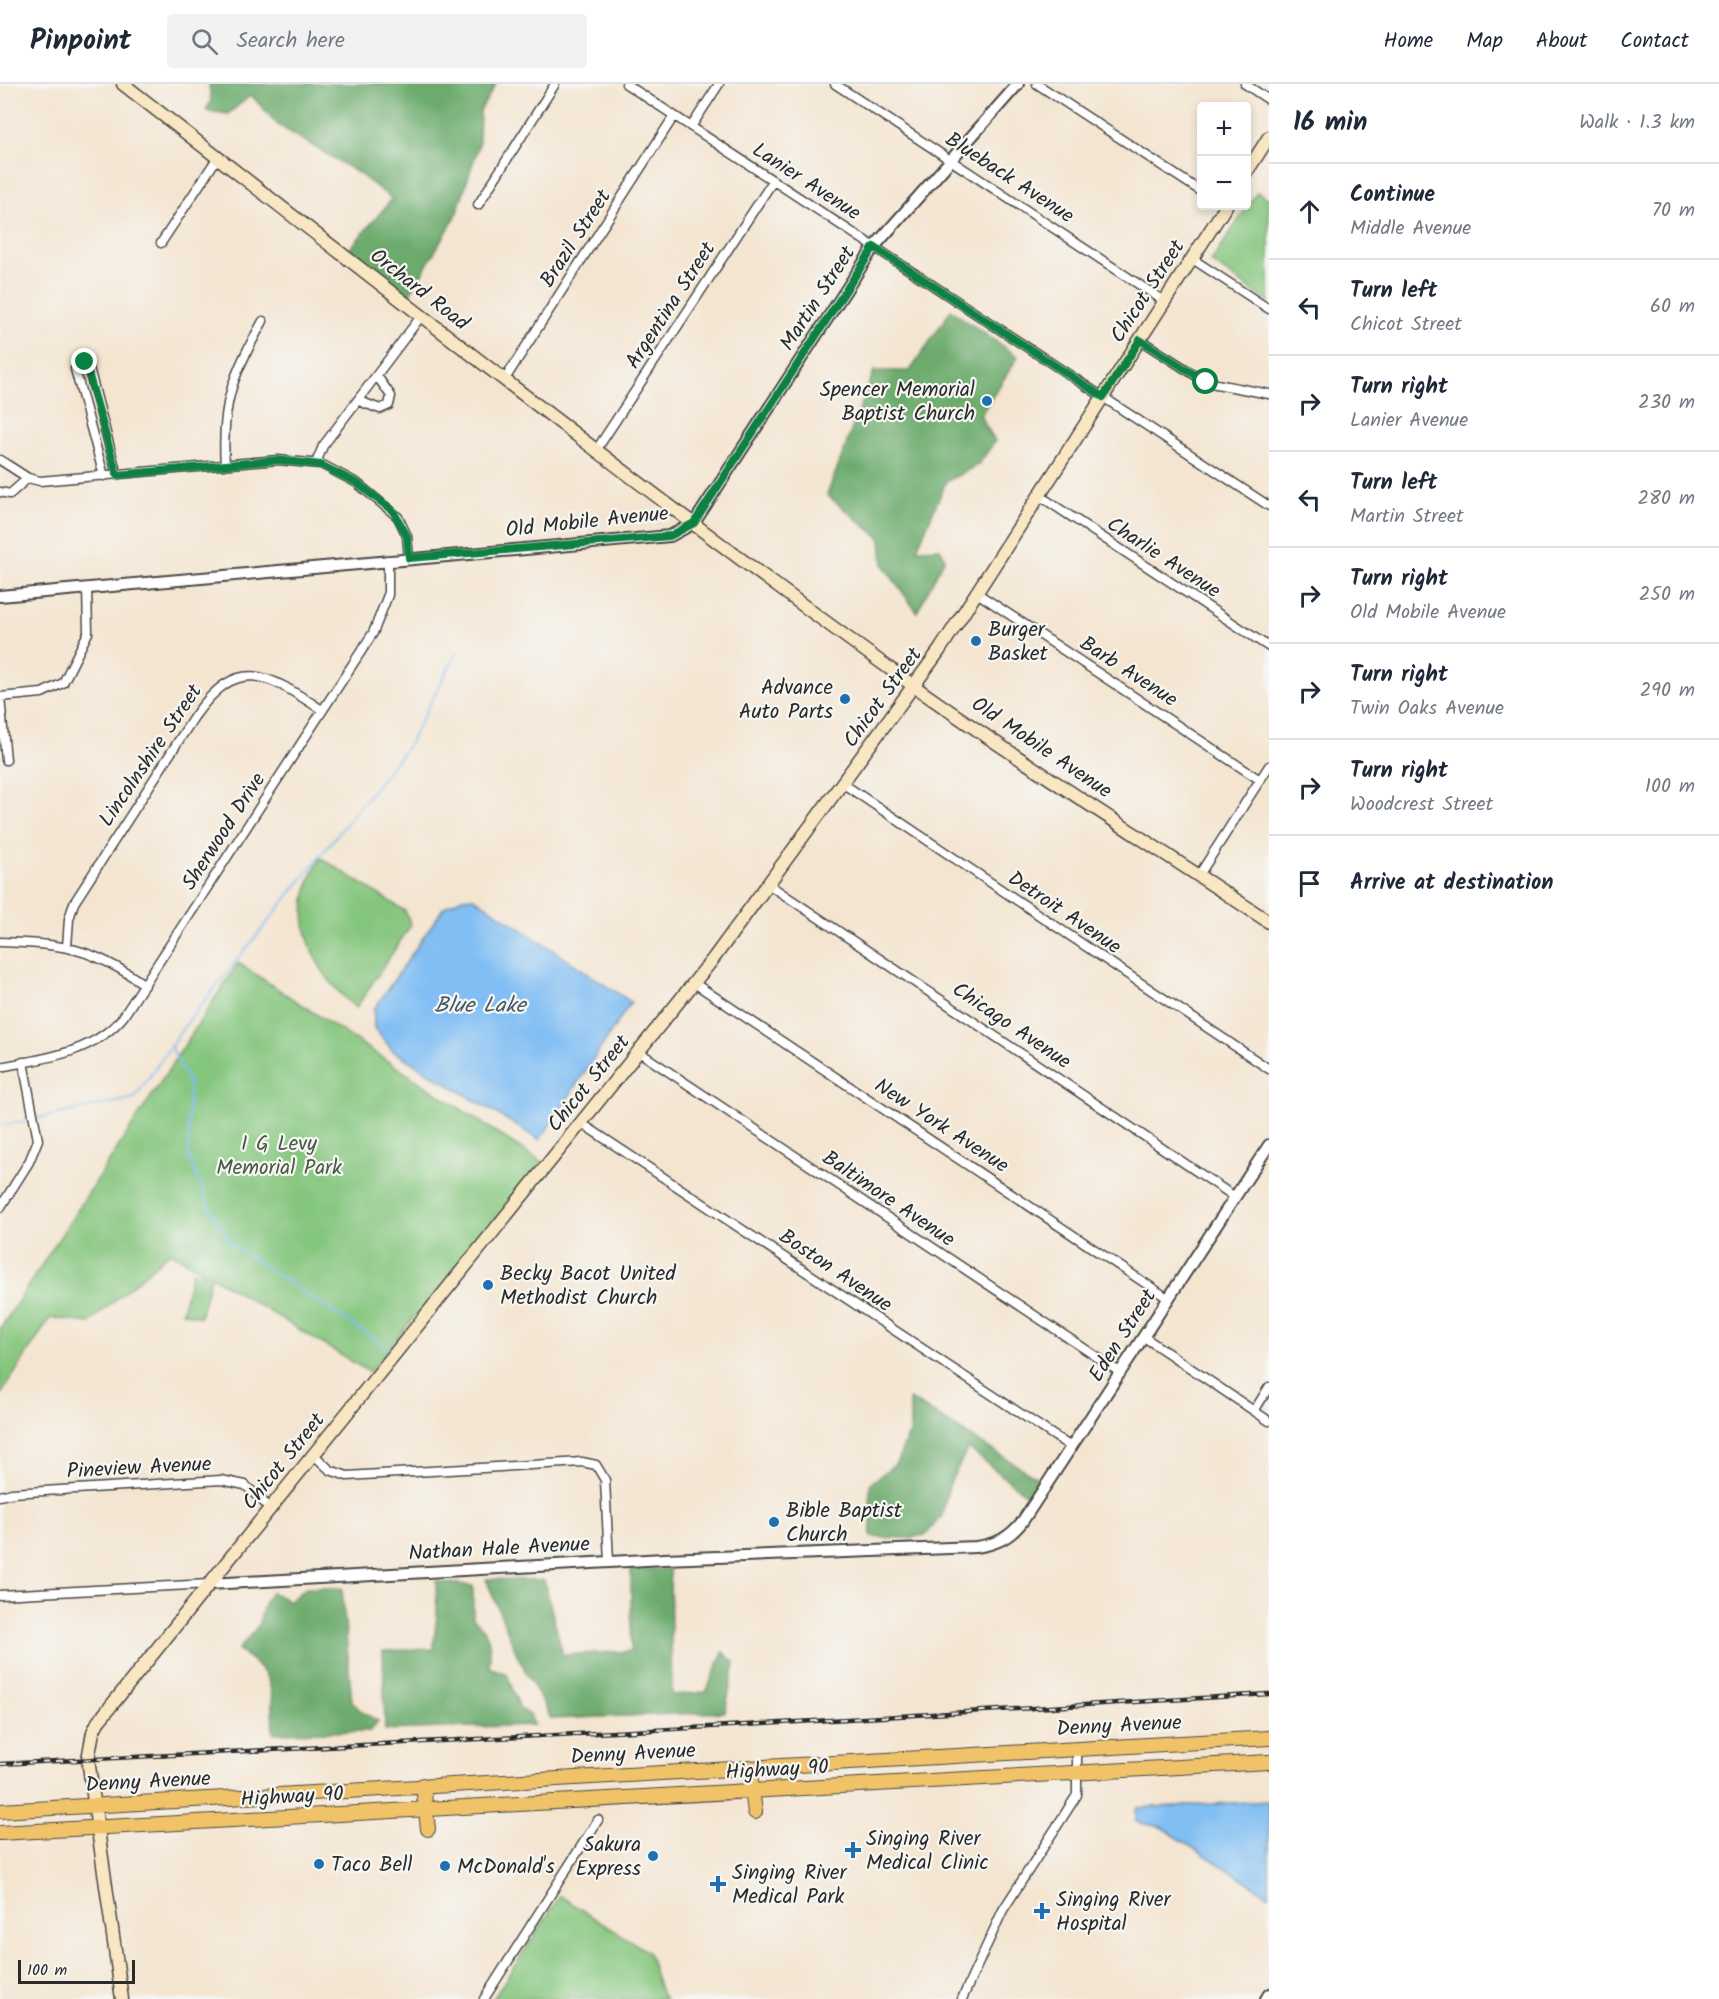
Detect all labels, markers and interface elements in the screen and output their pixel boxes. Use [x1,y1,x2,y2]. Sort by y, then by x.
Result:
search box [167,14,587,68]
text: Pinpoint [30,19,131,64]
text: Search here [236,24,345,59]
icon: search [188,25,221,58]
text: Home [1384,25,1433,58]
text: Map [1466,25,1503,58]
text: About [1536,25,1587,58]
text: Contact [1620,25,1689,58]
map controls [1197,102,1251,210]
button: + [1197,102,1251,156]
text: 16 min [1293,102,1367,144]
text: Walk · 1.3 km [1579,107,1695,139]
street label: Blueback Avenue [938,124,1081,233]
street label: Lanier Avenue [745,135,868,230]
button: − [1197,156,1251,210]
text: Continue [1350,178,1435,213]
street label: Brazil Street [532,182,621,294]
icon: ahead [1293,195,1326,228]
text: 70 m [1652,195,1695,227]
text: Middle Avenue [1350,213,1471,245]
street label: Chicot Street [1102,233,1195,350]
street label: Argentina Street [618,235,725,376]
street label: Martin Street [772,239,865,358]
street label: Orchard Road [362,241,476,340]
text: Turn left [1350,274,1437,309]
icon: left [1293,291,1326,324]
text: 60 m [1650,291,1695,323]
text: Chicot Street [1350,309,1462,341]
route end [71,348,97,374]
route start [1192,368,1218,394]
text: Turn right [1350,370,1448,405]
place label: Spencer Memorial Baptist Church [820,374,975,431]
icon: right [1293,387,1326,420]
text: 230 m [1638,387,1695,419]
marker: Spencer Memorial Baptist Church [980,394,994,408]
text: Lanier Avenue [1350,405,1468,437]
text: Turn left [1350,466,1437,501]
icon: left [1293,483,1326,516]
text: 280 m [1637,483,1695,515]
street label: Old Mobile Avenue [504,497,671,547]
text: Martin Street [1350,501,1464,533]
street label: Charlie Avenue [1099,509,1227,608]
text: Turn right [1350,562,1448,597]
icon: right [1293,579,1326,612]
text: 250 m [1639,579,1695,611]
text: Old Mobile Avenue [1350,597,1506,629]
place label: Burger Basket [988,614,1048,671]
street label: Barb Avenue [1072,628,1184,717]
marker: Burger Basket [969,634,983,648]
street label: Chicot Street [835,640,932,755]
text: Turn right [1350,658,1448,693]
place label: Advance Auto Parts [739,672,834,729]
icon: right [1293,675,1326,708]
text: 290 m [1640,675,1695,707]
street label: Lincolnshire Street [91,677,212,834]
street label: Old Mobile Avenue [964,689,1119,808]
marker: Advance Auto Parts [838,692,852,706]
text: Twin Oaks Avenue [1350,693,1504,725]
text: Turn right [1350,754,1448,789]
street label: Sherwood Drive [174,766,275,897]
icon: right [1293,771,1326,804]
text: 100 m [1645,771,1695,803]
text: Woodcrest Street [1350,789,1493,821]
street label: Detroit Avenue [1001,863,1128,964]
text: Arrive at destination [1350,866,1553,901]
icon: arrive [1293,867,1326,900]
street label: Chicago Avenue [945,974,1078,1079]
water label: Blue Lake [434,989,528,1024]
street label: Chicot Street [539,1027,640,1140]
street label: New York Avenue [867,1070,1016,1183]
park label: I G Levy Memorial Park [216,1128,342,1185]
street label: Baltimore Avenue [815,1142,962,1256]
street label: Boston Avenue [772,1221,899,1322]
place label: Becky Bacot United Methodist Church [500,1258,676,1315]
marker: Becky Bacot United Methodist Church [481,1278,495,1292]
street label: Eden Street [1081,1282,1166,1389]
street label: Chicot Street [234,1405,335,1518]
street label: Pineview Avenue [66,1448,213,1489]
place label: Bible Baptist Church [786,1495,903,1552]
marker: Bible Baptist Church [767,1515,781,1529]
street label: Nathan Hale Avenue [408,1528,591,1571]
street label: Denny Avenue [1056,1707,1183,1746]
street label: Denny Avenue [570,1735,697,1774]
street label: Highway 90 [725,1751,830,1790]
street label: Denny Avenue [85,1763,212,1802]
street label: Highway 90 [240,1778,345,1817]
place label: Singing River Medical Clinic [866,1823,989,1880]
place label: Sakura Express [575,1829,641,1886]
marker: Singing River Medical Clinic [844,1841,862,1859]
place label: Taco Bell [331,1849,412,1882]
marker: Sakura Express [646,1849,660,1863]
place label: McDonald's [457,1851,555,1884]
marker: Taco Bell [312,1857,326,1871]
place label: Singing River Medical Park [732,1857,847,1914]
marker: McDonald's [438,1859,452,1873]
marker: Singing River Medical Park [709,1875,727,1893]
place label: Singing River Hospital [1056,1884,1171,1941]
marker: Singing River Hospital [1033,1902,1051,1920]
scale bar [18,1957,135,1984]
text: 100 m [27,1958,67,1983]

